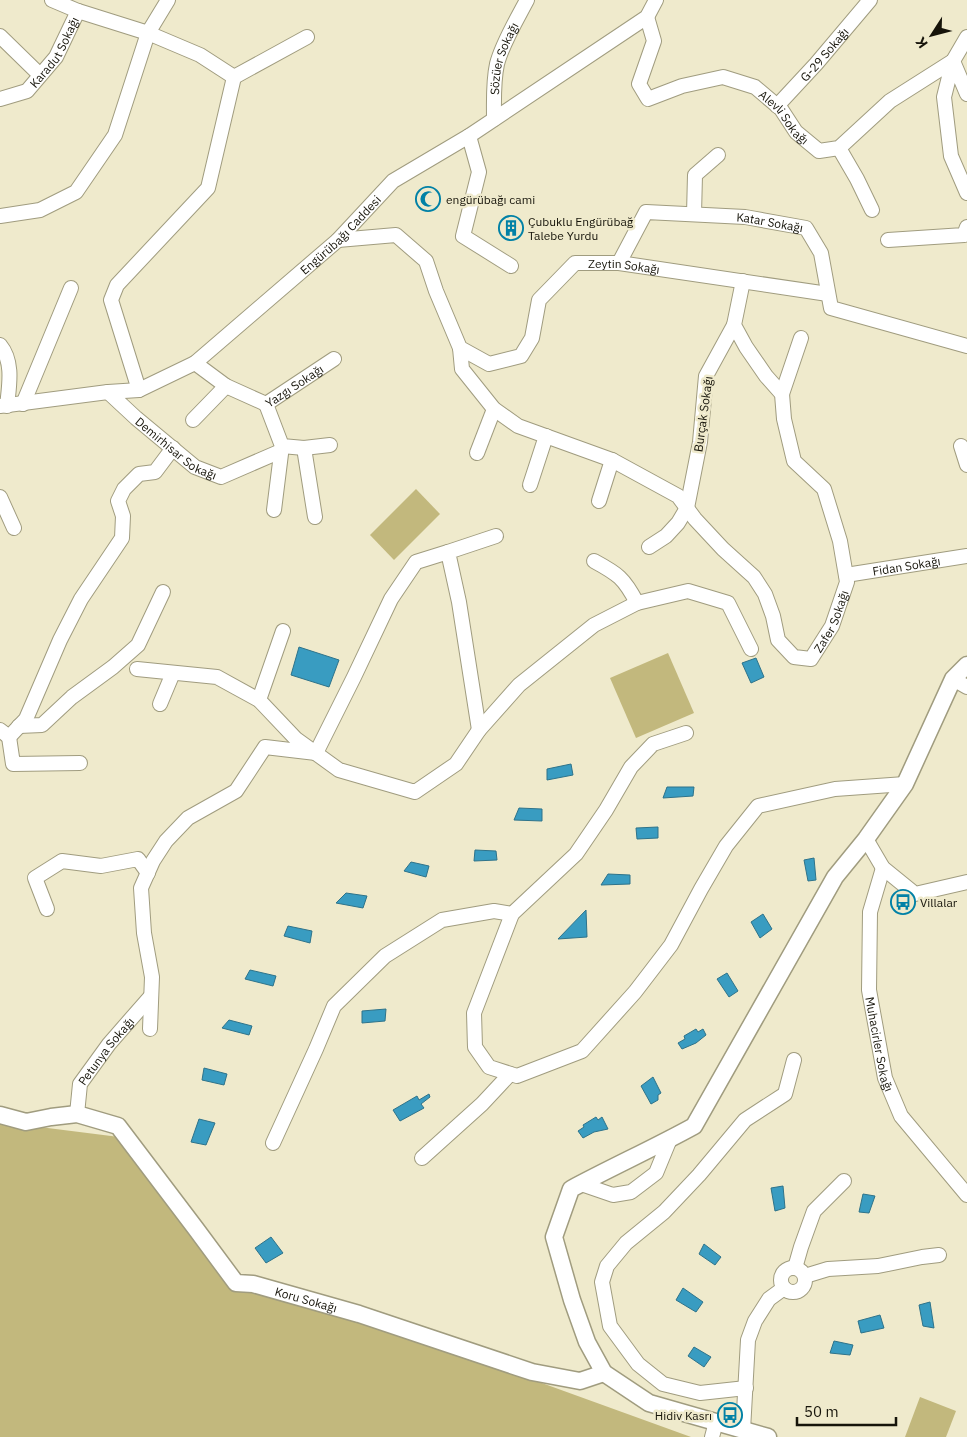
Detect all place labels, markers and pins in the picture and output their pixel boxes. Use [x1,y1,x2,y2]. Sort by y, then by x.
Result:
mosque icon: engürübağı cami [415,186,441,212]
place label: engürübağı cami [446,192,535,207]
place label: Çubuklu Engürübağ Talebe Yurdu [528,214,634,243]
building icon: Çubuklu Engürübağ Talebe Yurdu [498,215,524,241]
bus stop icon: Villalar [890,889,916,915]
place label: Villalar [920,895,958,910]
bus stop icon: Hidiv Kasrı [717,1402,743,1428]
place label: Hidiv Kasrı [655,1408,712,1423]

